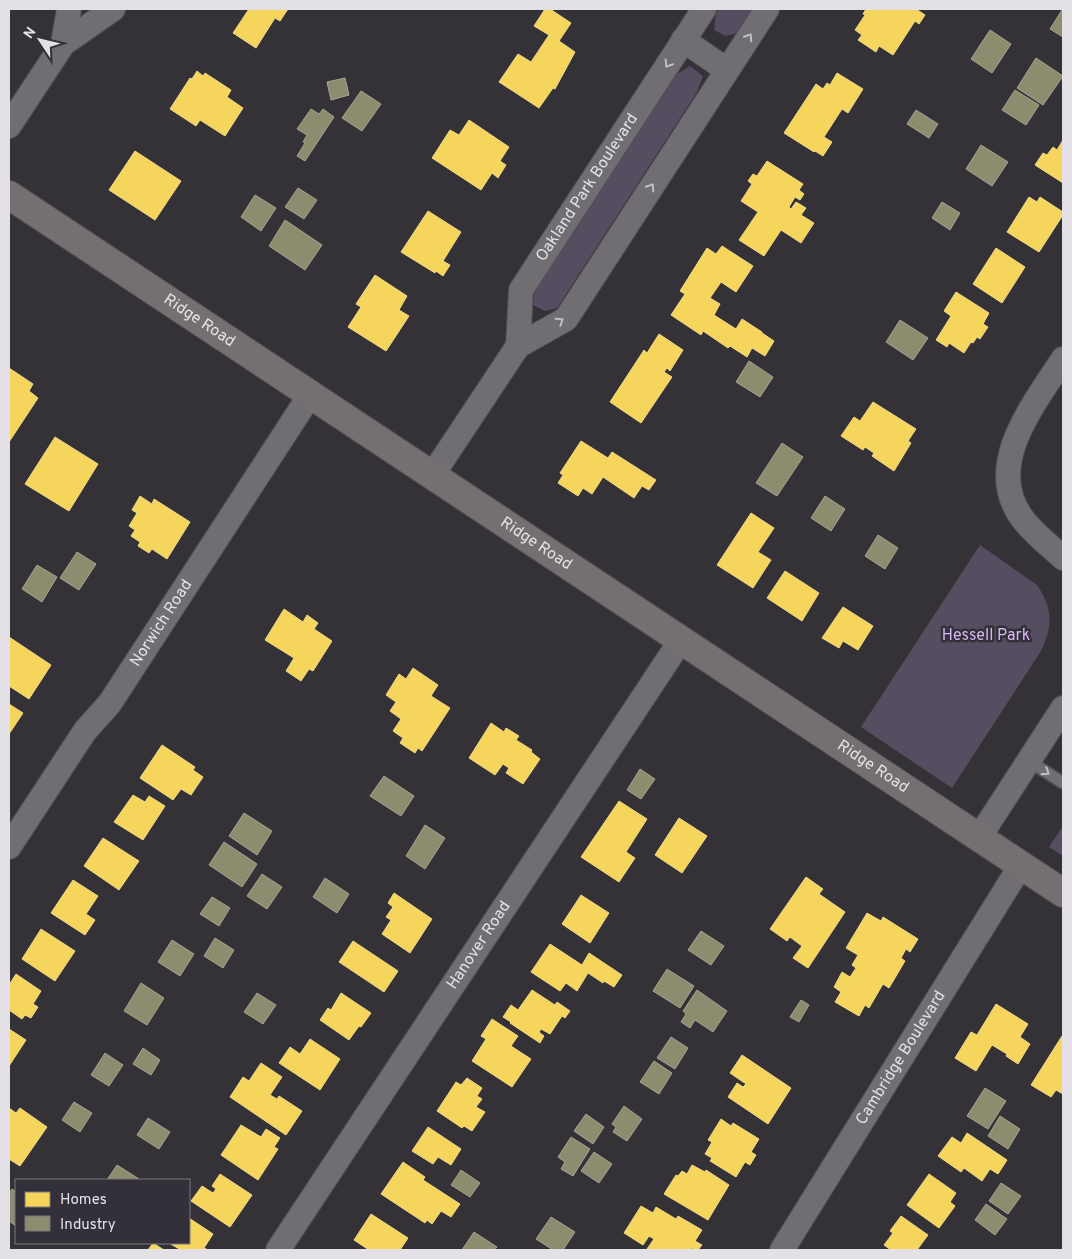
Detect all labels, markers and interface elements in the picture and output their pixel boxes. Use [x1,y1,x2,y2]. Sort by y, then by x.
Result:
north arrow [15,15,65,65]
text: N [21,24,40,42]
one-way arrow [743,33,752,42]
one-way arrow [665,59,674,68]
street label: Oakland Park Boulevard [532,110,643,266]
one-way arrow [645,184,654,193]
street label: Ridge Road [159,290,239,352]
one-way arrow [554,318,564,327]
street label: Ridge Road [496,513,576,575]
street label: Norwich Road [126,576,197,671]
park label: Hessell Park [942,626,1030,646]
street label: Ridge Road [833,736,913,798]
one-way arrow [1040,766,1050,775]
street label: Hanover Road [443,898,515,993]
street label: Cambridge Boulevard [852,987,950,1129]
legend [15,1179,190,1244]
text: Homes [60,1191,107,1210]
text: Industry [60,1216,116,1235]

